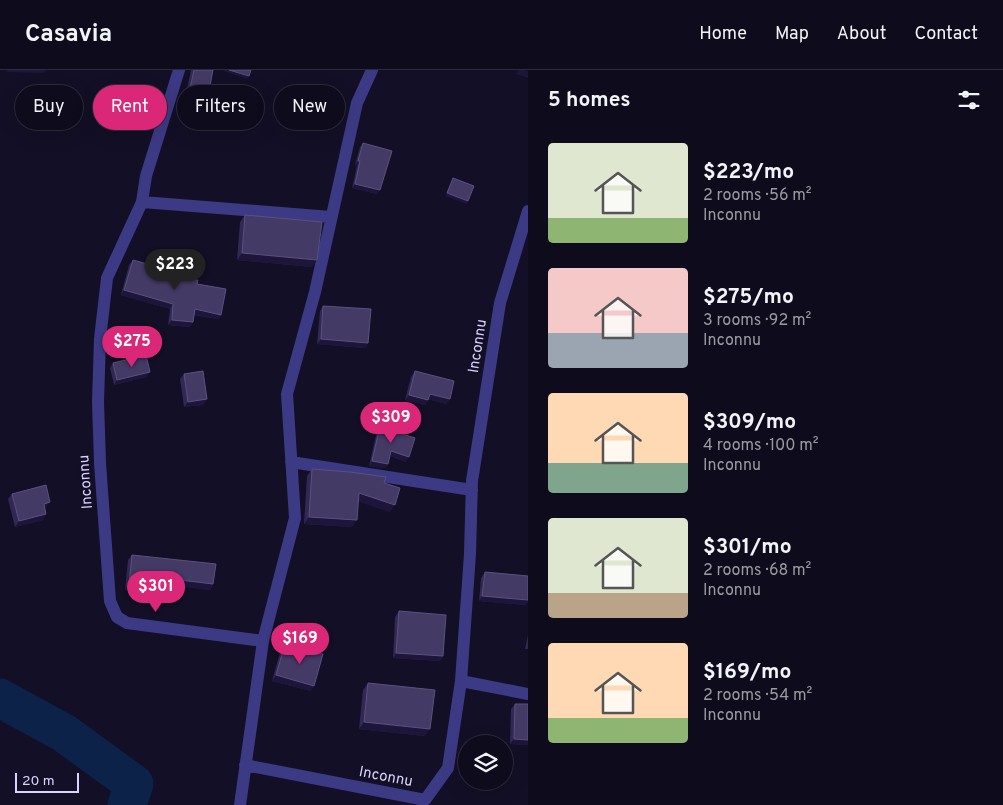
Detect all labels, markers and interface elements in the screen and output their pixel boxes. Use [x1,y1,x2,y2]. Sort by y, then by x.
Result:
text: Casavia [25,20,112,50]
text: Home [699,23,747,46]
text: Map [775,23,809,46]
text: About [837,23,886,46]
text: Contact [914,23,978,46]
chip: Buy [15,85,83,130]
chip: Rent [93,85,167,130]
chip: Filters [177,85,264,130]
chip: New [274,85,345,130]
icon: filters [955,86,983,114]
text: 5 homes [548,87,631,114]
text: $223/mo [703,159,794,186]
icon: home [588,163,648,223]
text: 2 rooms · 56 m² [703,186,812,206]
text: Inconnu [703,206,761,226]
pin: $223 [145,248,205,291]
text: $223 [156,255,194,275]
text: $275/mo [703,284,794,311]
icon: home [588,288,648,348]
text: 3 rooms · 92 m² [703,311,811,331]
street label: Inconnu [465,318,492,375]
pin: $275 [102,326,162,368]
text: Inconnu [703,331,761,351]
text: $275 [113,332,151,352]
pin: $309 [361,402,421,444]
text: $309 [371,408,411,428]
text: $309/mo [703,409,796,436]
icon: home [588,413,648,473]
text: 4 rooms · 100 m² [703,436,819,456]
street label: Inconnu [75,454,98,510]
text: Inconnu [703,456,761,476]
text: $301/mo [703,534,792,561]
icon: home [588,538,648,598]
text: 2 rooms · 68 m² [703,561,811,581]
pin: $301 [126,570,186,613]
text: $301 [138,577,174,597]
text: Inconnu [703,581,761,601]
pin: $169 [270,622,330,665]
text: $169 [282,629,318,649]
text: $169/mo [703,659,791,686]
icon: home [588,663,648,723]
text: 2 rooms · 54 m² [703,686,812,706]
text: Inconnu [703,706,761,726]
map controls [458,735,513,790]
button: layers [458,735,513,790]
street label: Inconnu [357,763,414,792]
scale bar [15,770,79,793]
text: 20 m [22,773,55,790]

